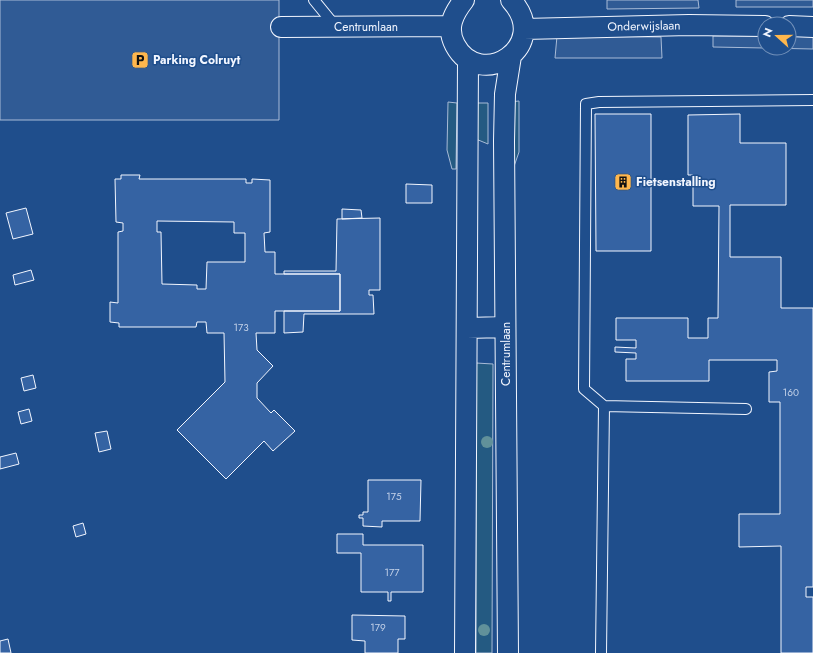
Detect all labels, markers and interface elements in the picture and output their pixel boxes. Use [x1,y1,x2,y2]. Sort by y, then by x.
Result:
street label: Onderwijslaan [607,16,681,36]
north arrow [757,16,797,56]
street label: Centrumlaan [334,18,398,36]
text: N [759,25,777,39]
parking icon: Parking Colruyt [130,50,150,70]
place label: Parking Colruyt [153,51,240,69]
building icon: Fietsenstalling [613,172,633,192]
place label: Fietsenstalling [636,173,716,191]
house number: 173 [233,320,249,335]
street label: Centrumlaan [497,322,515,386]
house number: 160 [783,385,799,400]
house number: 175 [386,489,402,504]
house number: 177 [385,565,400,580]
house number: 179 [370,620,386,635]

